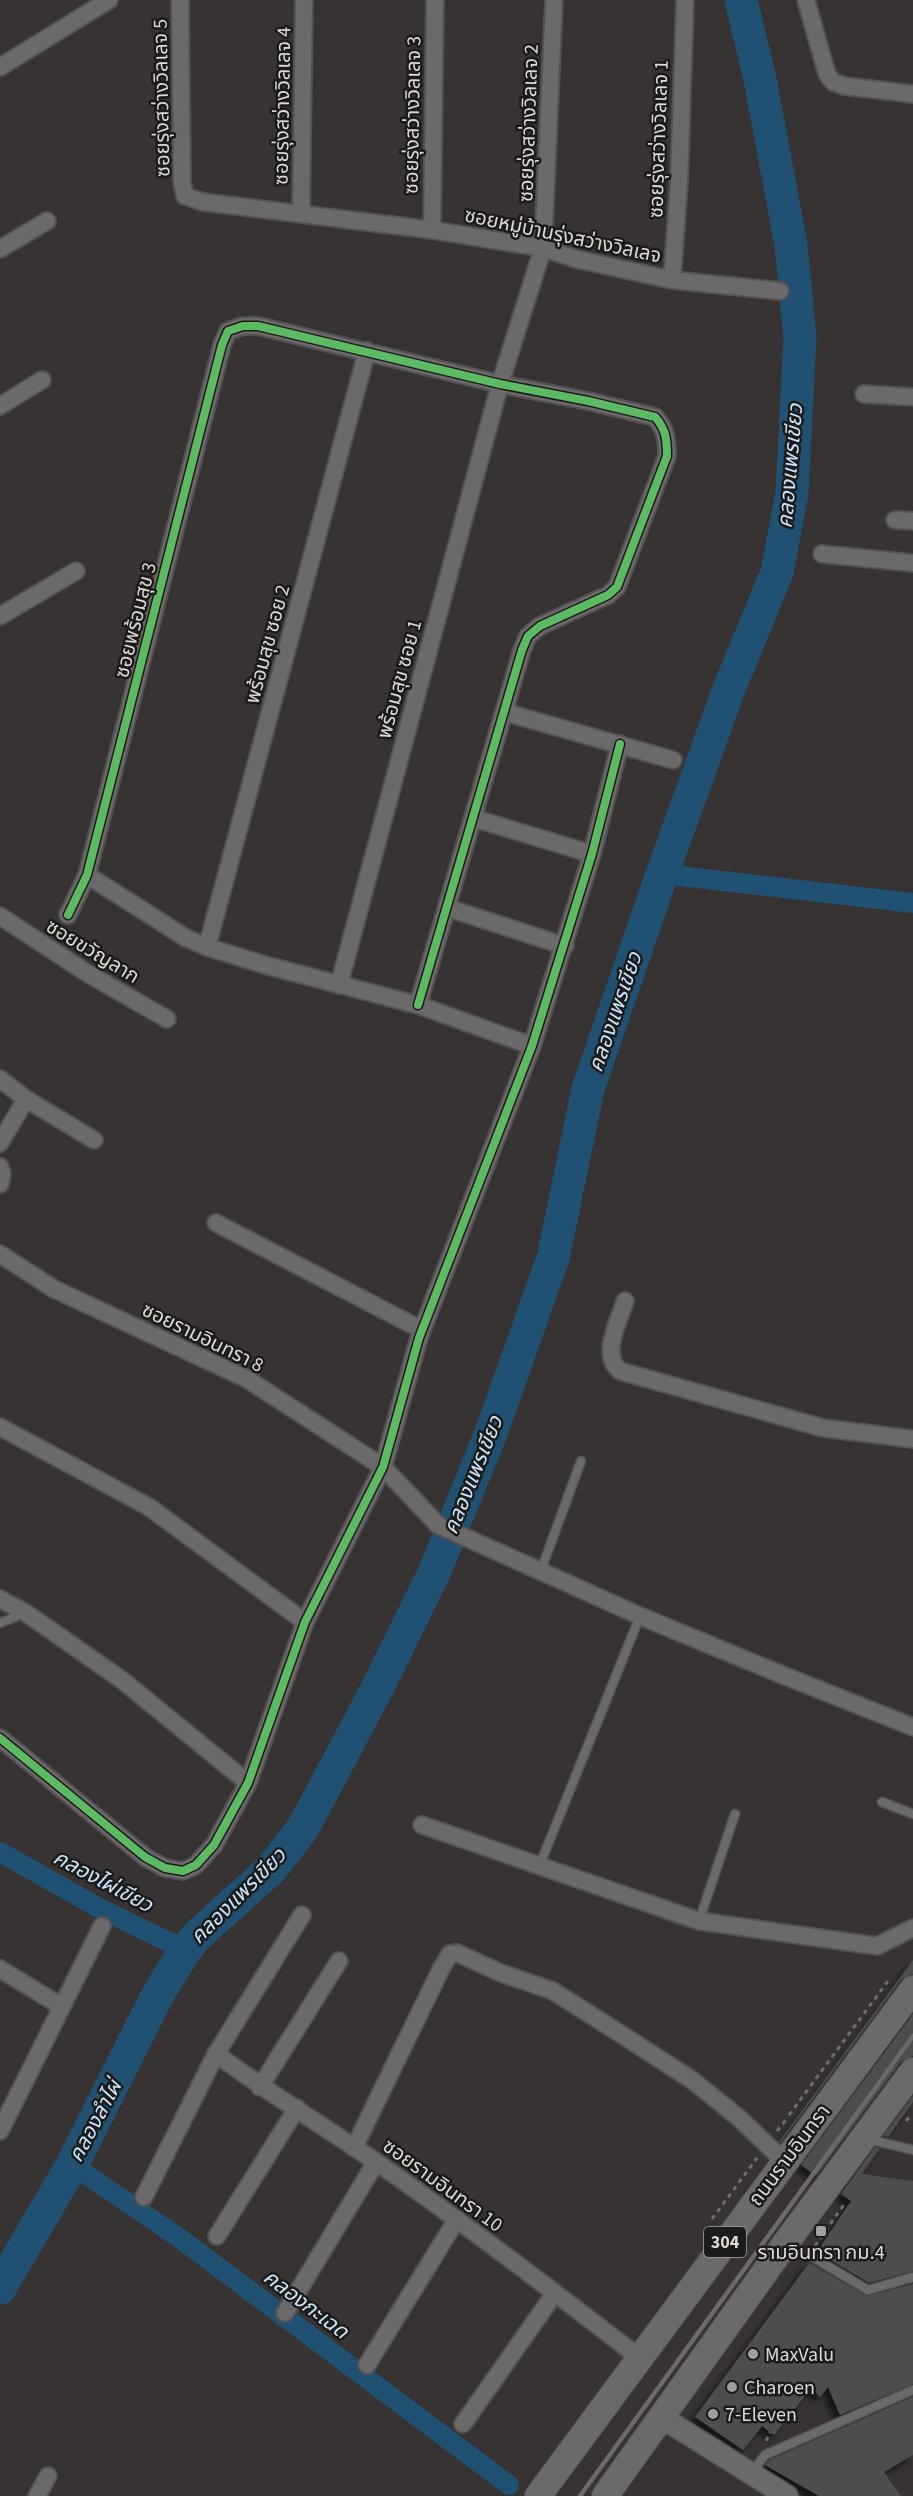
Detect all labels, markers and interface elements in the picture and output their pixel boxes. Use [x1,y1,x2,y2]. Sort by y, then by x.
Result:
street label: ซอยรุ่งสว่างวิลเลจ 5 [147,19,177,177]
street label: ซอยรุ่งสว่างวิลเลจ 4 [268,27,298,185]
street label: ซอยรุ่งสว่างวิลเลจ 3 [398,36,428,194]
street label: ซอยรุ่งสว่างวิลเลจ 2 [512,44,546,203]
street label: ซอยรุ่งสว่างวิลเลจ 1 [642,60,676,219]
street label: ซอยหมู่บ้านรุ่งสว่างวิลเลจ [462,201,664,271]
water label: คลองแพรเขียว [770,402,810,529]
street label: ซอยพร้อมสุข 3 [108,559,164,681]
street label: พร้อมสุข ซอย 2 [239,582,297,707]
street label: พร้อมสุข ซอย 1 [371,617,429,742]
street label: ซอยขวัญลาก [40,913,145,991]
water label: คลองแพรเขียว [580,947,650,1076]
street label: ซอยรามอินทรา 8 [137,1296,268,1380]
water label: คลองแพรเขียว [436,1411,511,1538]
water label: คลองแพรเขียว [183,1841,293,1951]
water label: คลองไผ่เขียว [48,1842,159,1920]
water label: คลองลำไผ่ [61,2072,130,2167]
street label: ถนนรามอินทรา [742,2099,837,2212]
street label: ซอยรามอินทรา 10 [377,2133,508,2239]
marker: รามอินทรา กม.4 [814,2224,828,2238]
road number: 304 [704,2227,746,2257]
place label: รามอินทรา กม.4 [757,2239,885,2267]
water label: คลองกะเฉด [257,2262,356,2347]
place label: MaxValu [765,2341,834,2369]
marker: MaxValu [746,2347,760,2361]
place label: Charoen [744,2374,815,2402]
marker: Charoen [725,2380,739,2394]
place label: 7-Eleven [725,2401,797,2429]
marker: 7-Eleven [706,2407,720,2421]

